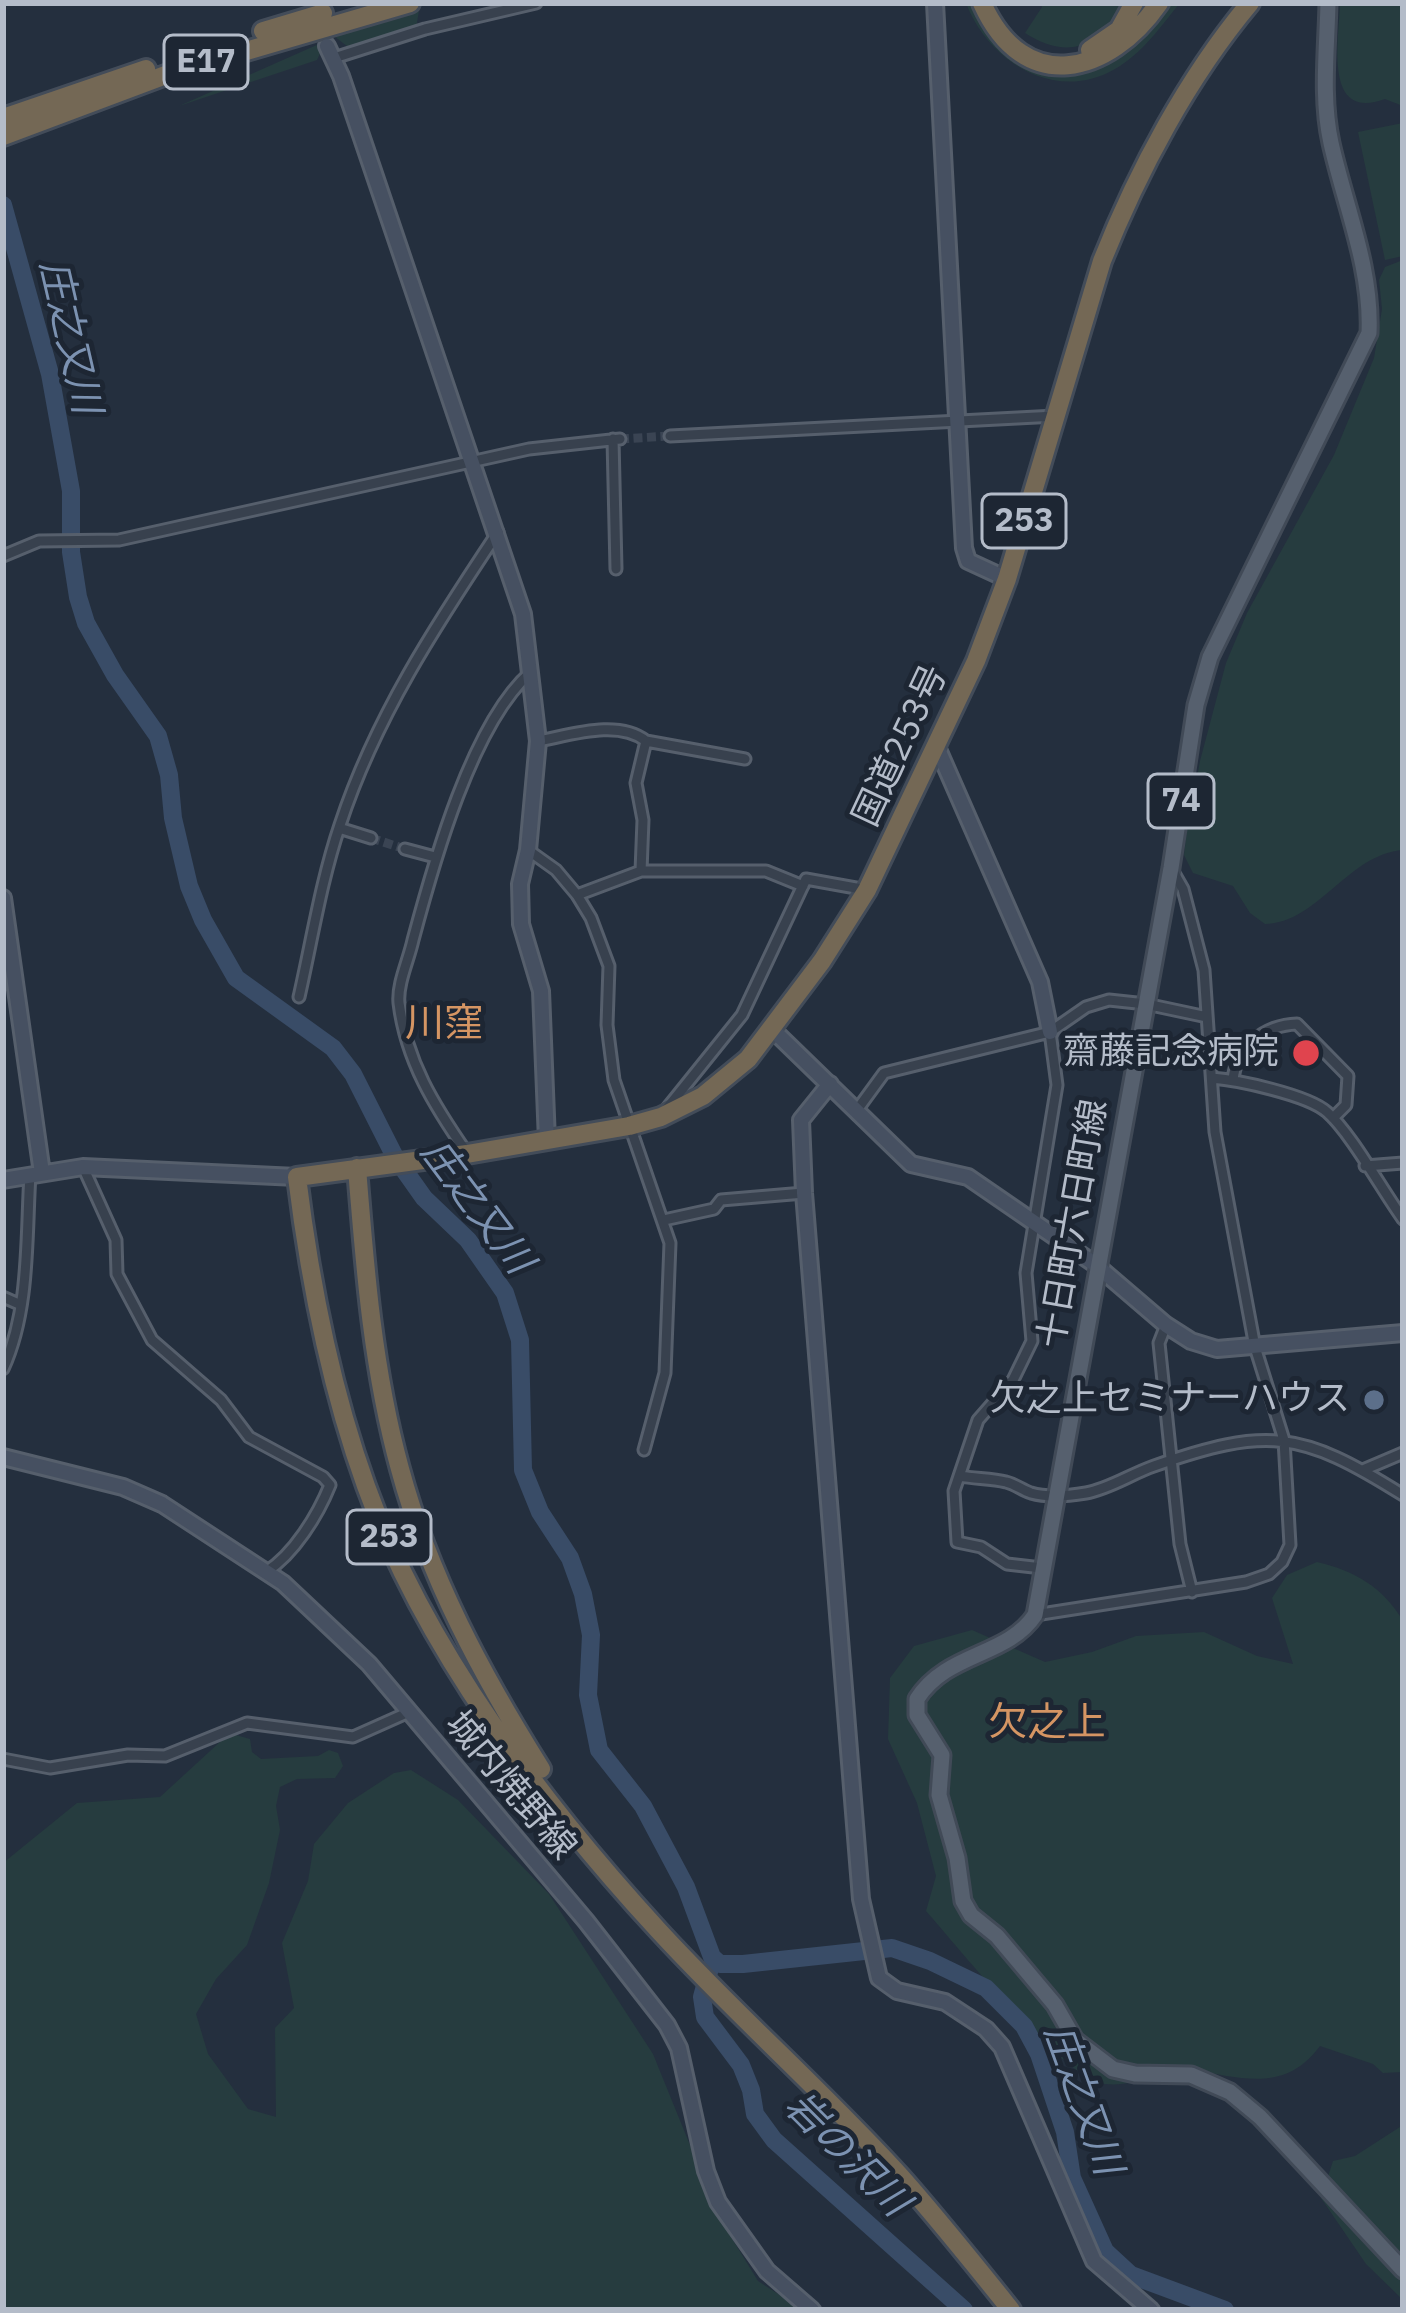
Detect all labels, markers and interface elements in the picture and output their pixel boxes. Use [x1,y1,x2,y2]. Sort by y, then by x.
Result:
road number: E17 [164,35,248,89]
water label: 庄之又川 [29,256,109,418]
road number: 253 [982,494,1066,548]
street label: 国道253号 [845,659,957,833]
road number: 74 [1148,774,1214,828]
district label: 川窪 [405,1002,483,1048]
place label: 齋藤記念病院 [1063,1031,1279,1075]
marker: 齋藤記念病院 [1290,1037,1322,1069]
street label: 十日町六日町線 [1031,1096,1117,1352]
water label: 庄之又川 [410,1131,542,1283]
place label: 欠之上セミナーハウス [990,1378,1350,1422]
marker: 欠之上セミナーハウス [1361,1387,1387,1413]
road number: 253 [347,1510,431,1564]
district label: 欠之上 [989,1701,1105,1747]
street label: 城内焼野線 [436,1703,584,1869]
water label: 庄之又川 [1033,2019,1131,2181]
water label: 岩の沢川 [774,2083,918,2227]

